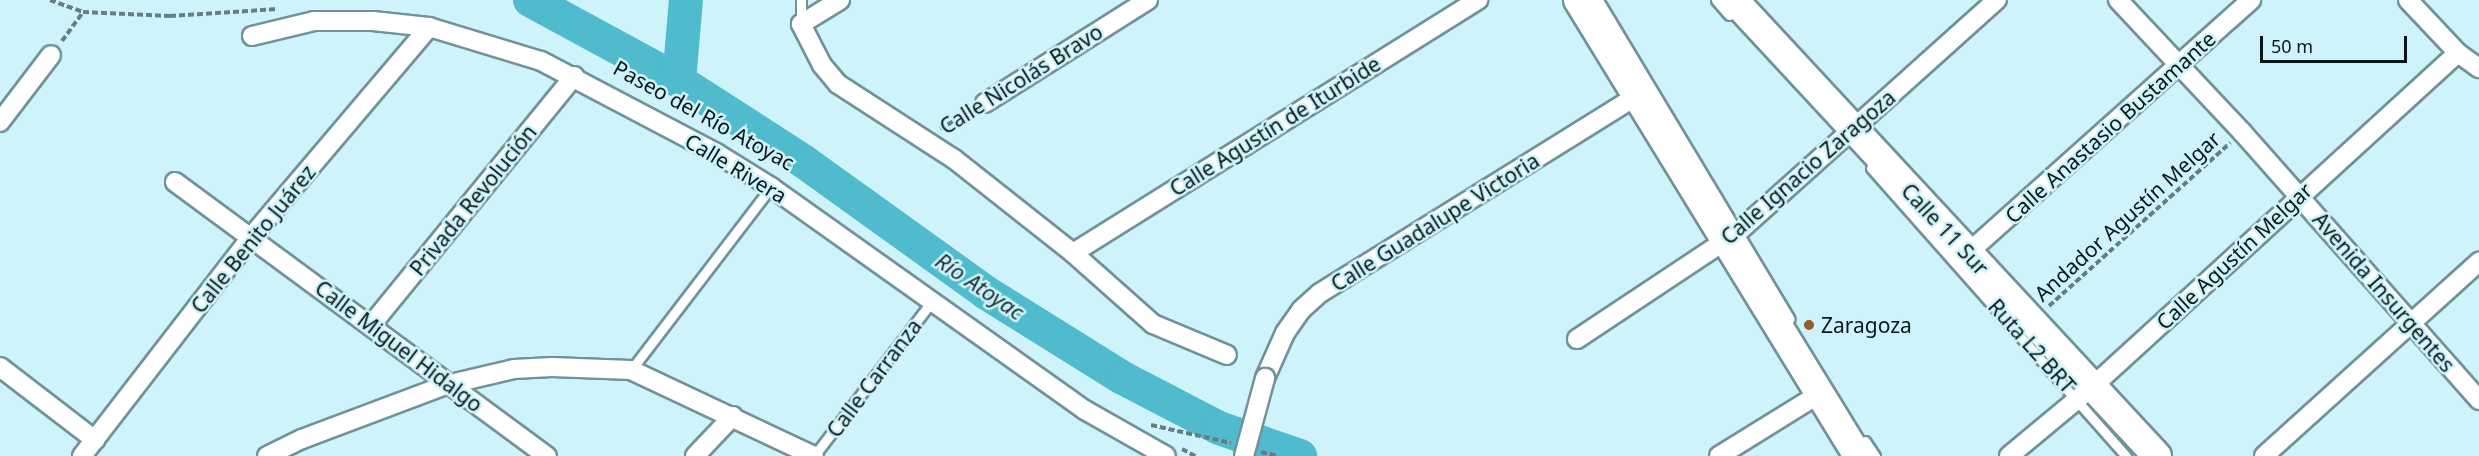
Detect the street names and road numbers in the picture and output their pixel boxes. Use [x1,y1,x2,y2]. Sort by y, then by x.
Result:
street label: Calle Nicolás Bravo [935,19,1107,139]
street label: Calle Anastasio Bustamante [2000,26,2220,228]
street label: Calle Agustín de Iturbide [1165,51,1385,201]
street label: Paseo del Río Atoyac [609,55,799,175]
street label: Calle Ignacio Zaragoza [1716,84,1900,250]
street label: Privada Revolución [404,119,542,281]
street label: Andador Agustín Melgar [2029,126,2225,306]
street label: Calle Rivera [681,128,791,208]
street label: Calle Guadalupe Victoria [1326,148,1544,296]
street label: Calle Benito Juárez [186,160,320,318]
street label: Calle Agustín Melgar [2151,177,2317,335]
street label: Calle 11 Sur [1896,178,1994,280]
street label: Avenida Insurgentes [2308,207,2460,377]
street label: Calle Miguel Hidalgo [310,275,488,417]
street label: Ruta L2 BRT [1983,294,2081,398]
street label: Calle Carranza [821,314,927,442]

